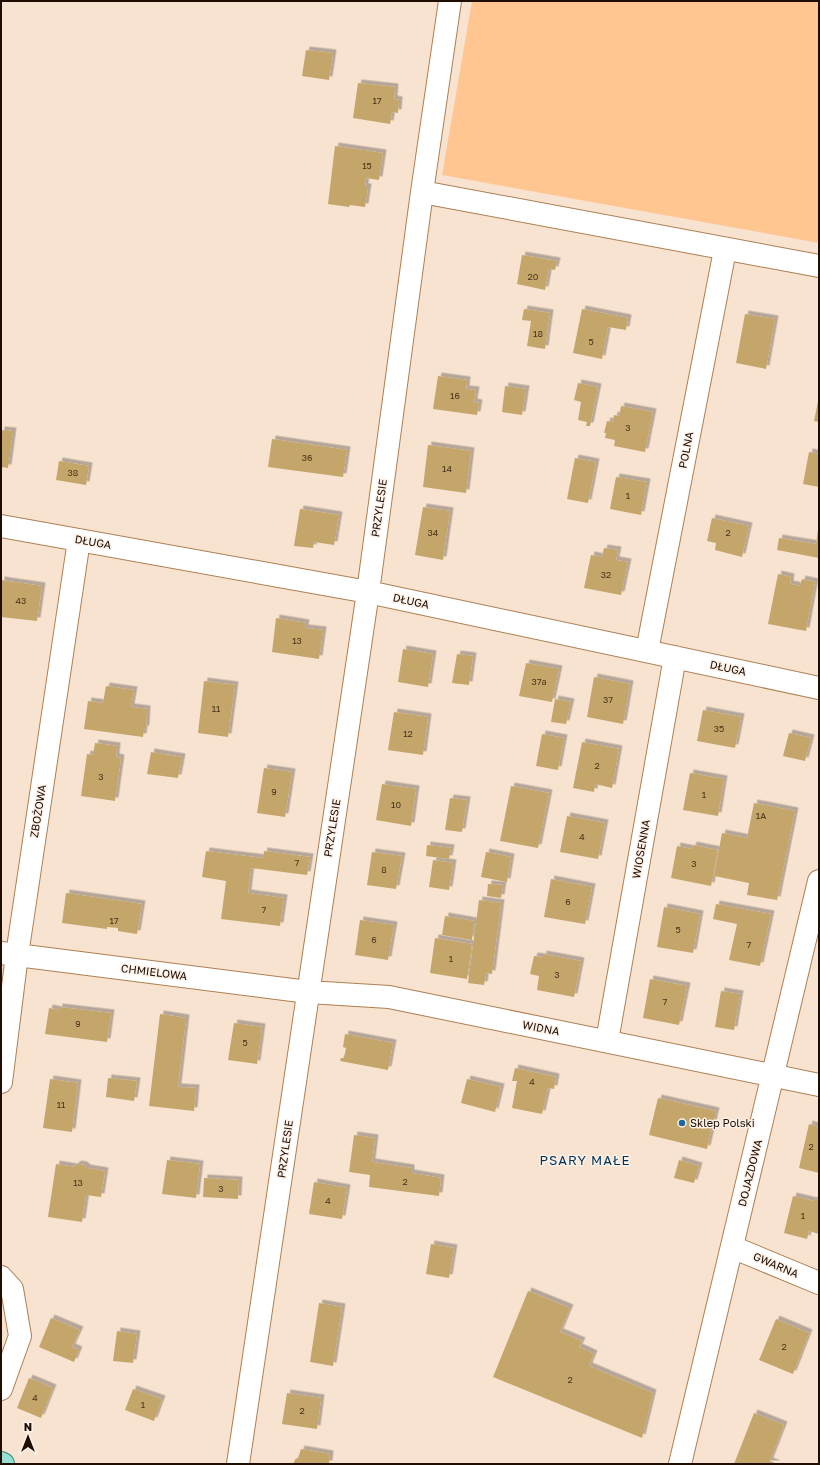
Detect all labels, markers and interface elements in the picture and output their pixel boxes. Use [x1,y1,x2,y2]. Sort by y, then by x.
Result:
house number: 17 [372,95,382,106]
house number: 15 [362,160,372,171]
house number: 20 [528,271,539,282]
house number: 18 [533,328,543,339]
house number: 5 [588,336,594,347]
house number: 16 [450,390,460,401]
house number: 3 [625,422,631,433]
street label: POLNA [676,430,696,469]
house number: 36 [302,452,312,463]
house number: 14 [442,463,452,474]
house number: 38 [68,467,78,478]
street label: PRZYLESIE [368,478,389,538]
house number: 1 [626,490,631,501]
house number: 34 [428,527,439,538]
house number: 2 [725,527,731,538]
street label: DŁUGA [74,532,113,551]
house number: 32 [601,569,611,580]
street label: DŁUGA [392,590,431,611]
house number: 43 [16,595,26,606]
house number: 13 [292,635,302,646]
street label: DŁUGA [709,657,748,678]
house number: 37a [531,676,547,687]
house number: 37 [603,694,613,705]
house number: 11 [212,703,221,714]
house number: 35 [714,723,724,734]
house number: 12 [403,728,413,739]
house number: 2 [594,760,600,771]
house number: 3 [98,771,104,782]
street label: ZBOŻOWA [27,783,48,838]
house number: 9 [271,786,277,797]
house number: 1 [702,789,707,800]
street label: PRZYLESIE [321,798,343,858]
house number: 10 [391,799,401,810]
house number: 1A [756,810,766,821]
street label: WIOSENNA [629,818,652,880]
house number: 4 [579,831,585,842]
house number: 7 [295,857,300,868]
house number: 3 [691,858,697,869]
house number: 8 [381,864,387,875]
house number: 6 [565,896,571,907]
house number: 7 [262,904,267,915]
house number: 17 [109,915,119,926]
house number: 5 [675,924,681,935]
house number: 6 [371,934,377,945]
house number: 7 [747,939,752,950]
house number: 1 [449,953,454,964]
street label: CHMIELOWA [120,961,189,982]
house number: 3 [554,969,560,980]
house number: 7 [663,996,668,1007]
house number: 9 [75,1018,81,1029]
street label: WIDNA [521,1018,561,1038]
house number: 5 [242,1037,248,1048]
house number: 4 [529,1076,535,1087]
house number: 11 [57,1099,66,1110]
place label: Sklep Polski [690,1116,755,1129]
marker: Sklep Polski [677,1118,687,1128]
street label: PRZYLESIE [274,1119,295,1179]
street label: DOJAZDOWA [735,1137,764,1208]
house number: 2 [808,1141,814,1152]
district label: PSARY MAŁE [540,1152,630,1168]
house number: 2 [402,1176,408,1187]
house number: 13 [73,1177,83,1188]
house number: 3 [218,1183,224,1194]
house number: 4 [325,1195,331,1206]
house number: 1 [801,1210,806,1221]
street label: GWARNA [752,1249,801,1280]
house number: 2 [781,1341,787,1352]
house number: 2 [567,1374,573,1385]
house number: 4 [32,1392,38,1403]
house number: 1 [141,1399,146,1410]
house number: 2 [299,1405,305,1416]
north arrow [8,1417,48,1457]
text: N [24,1420,32,1433]

